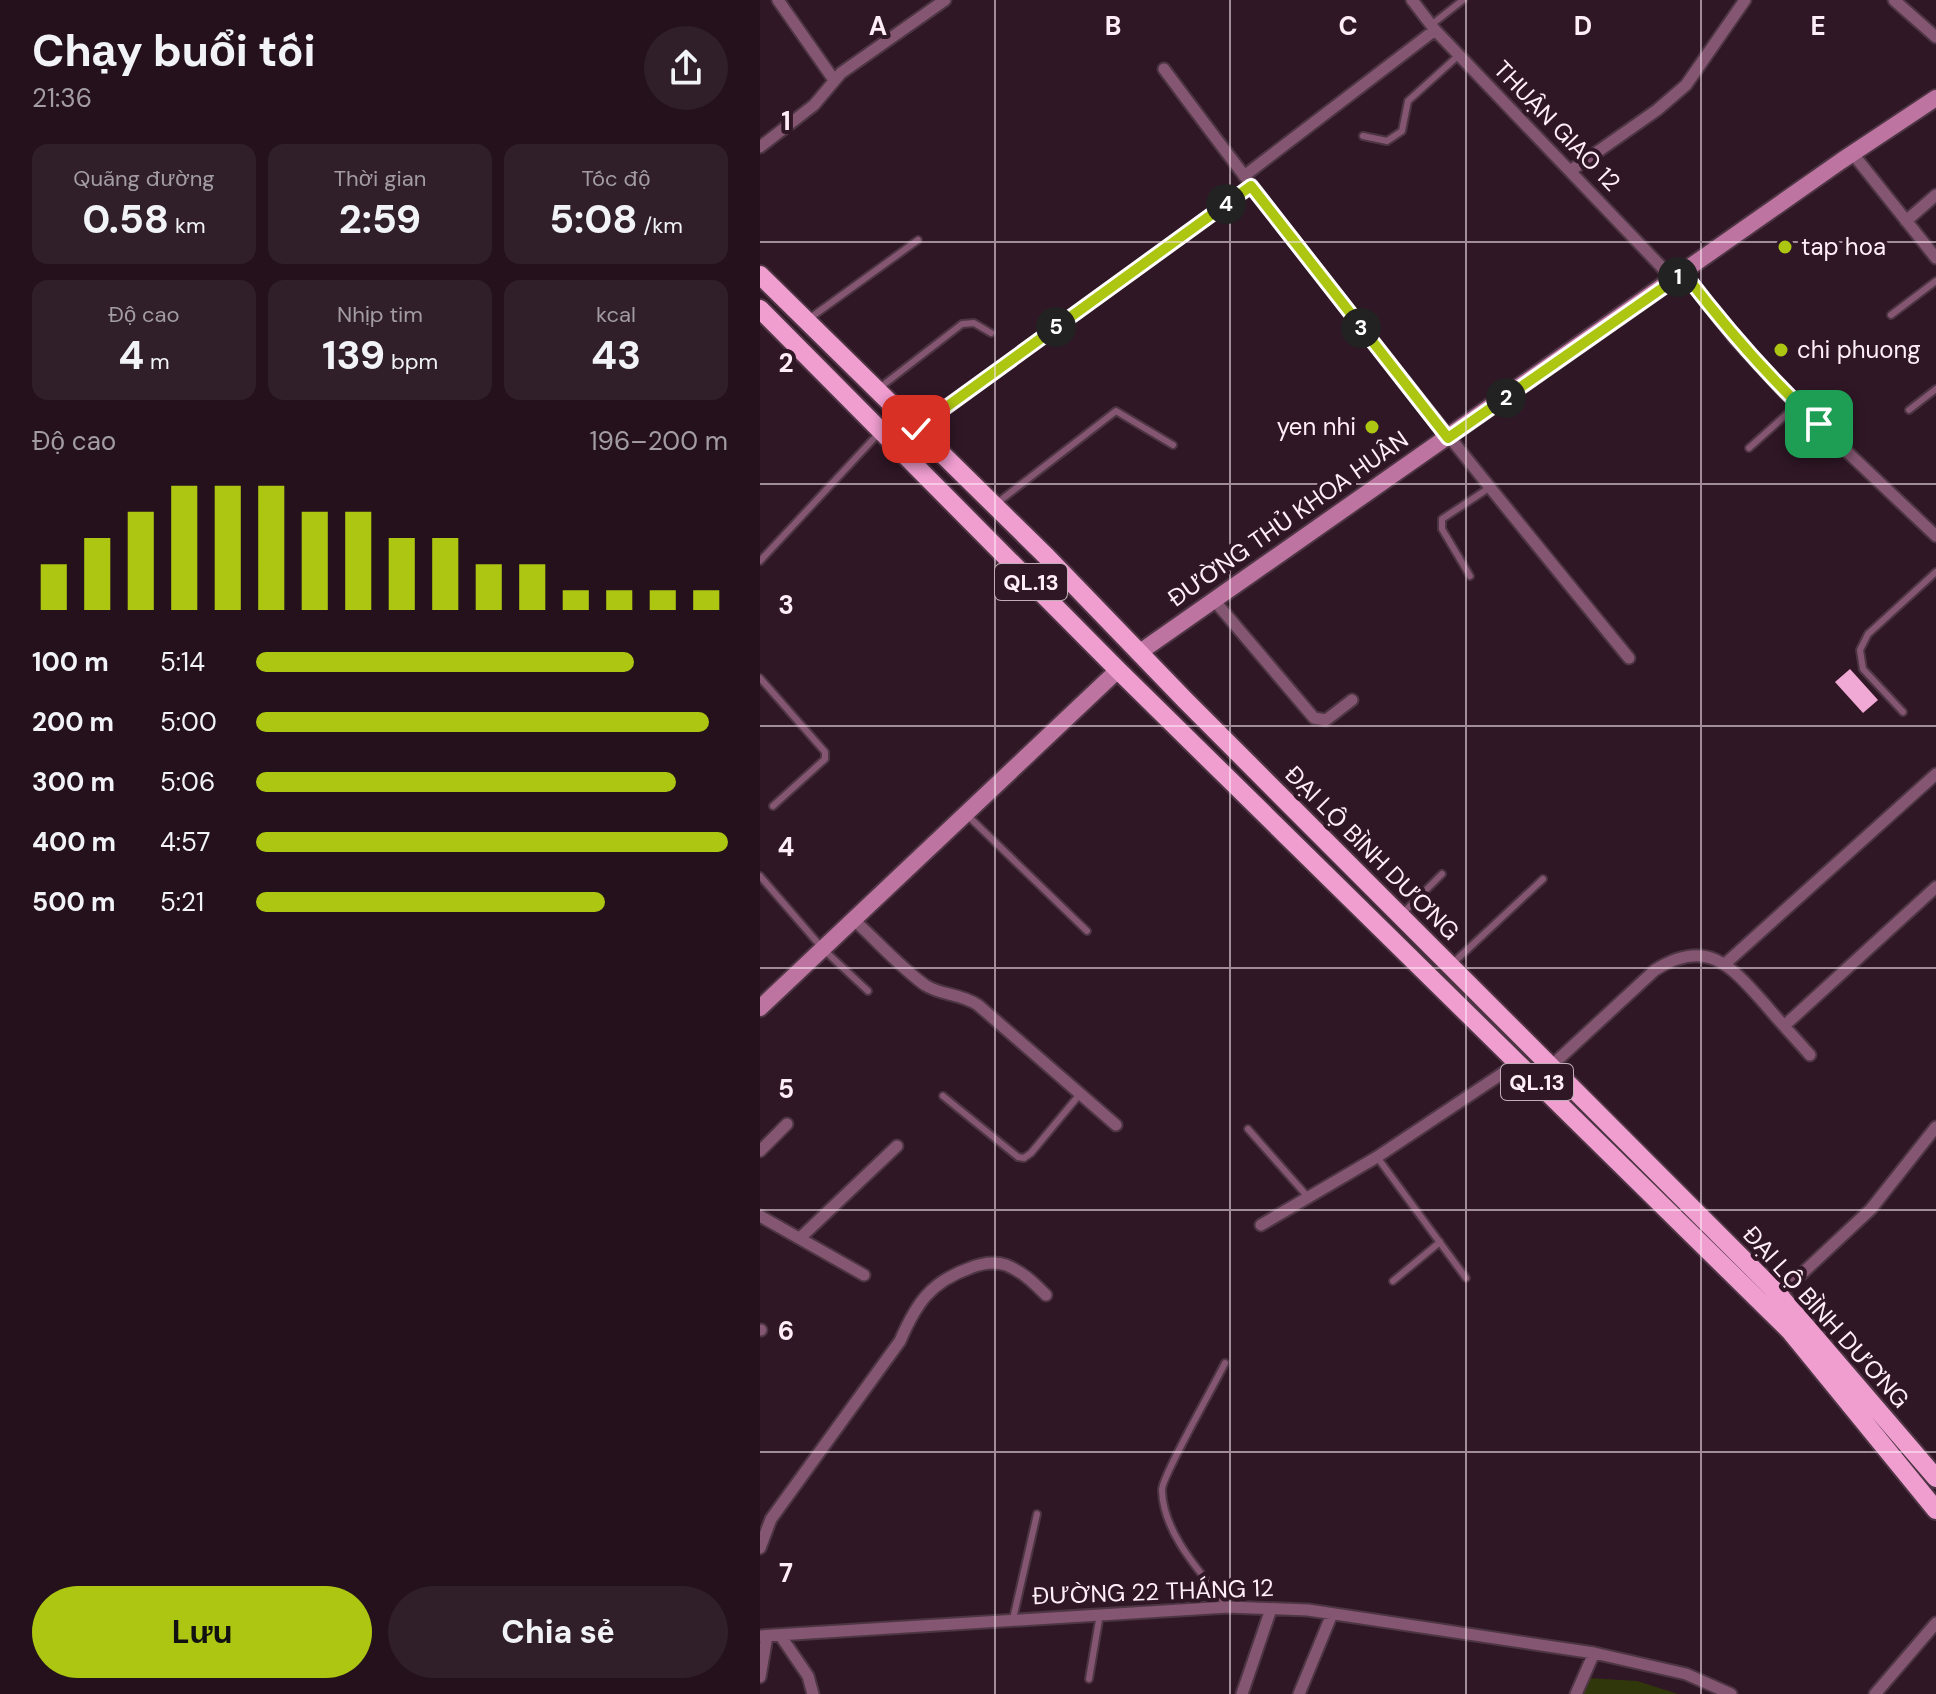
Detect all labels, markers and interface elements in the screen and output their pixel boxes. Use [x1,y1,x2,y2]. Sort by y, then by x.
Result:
text: A [869,9,887,43]
text: B [1105,9,1121,43]
text: C [1338,9,1358,43]
text: D [1574,9,1592,43]
text: E [1810,9,1826,43]
text: Chạy buổi tối [32,22,316,80]
button: share [644,26,728,110]
street label: THUẬN GIAO 12 [1487,54,1627,197]
text: 21:36 [32,81,92,115]
text: 1 [781,104,791,138]
text: Quãng đường [73,164,215,193]
text: Thời gian [334,164,426,193]
text: Tốc độ [582,164,650,193]
pin: 4 [1206,184,1246,224]
text: 4 [1219,189,1233,218]
text: 0.58 [82,193,169,245]
text: 2:59 [339,193,421,245]
text: 5:08 [549,193,638,245]
text: km [169,211,206,240]
text: /km [638,211,683,240]
place label: tap hoa [1801,231,1886,262]
marker: tap hoa [1776,238,1794,256]
pin: 1 [1658,257,1698,297]
text: 1 [1674,262,1682,291]
text: Độ cao [108,300,180,329]
text: Nhịp tim [337,300,423,329]
text: kcal [596,300,636,329]
pin: 5 [1036,307,1076,347]
pin: 3 [1341,308,1381,348]
text: 5 [1049,312,1063,341]
text: 3 [1354,313,1368,342]
text: 4 [118,329,144,381]
text: 139 [322,329,385,381]
text: 43 [591,329,641,381]
place label: chi phuong [1797,334,1921,365]
marker: chi phuong [1772,341,1790,359]
text: 2 [778,346,794,380]
text: m [144,347,170,376]
text: bpm [385,347,438,376]
pin: 2 [1486,378,1526,418]
text: 2 [1500,383,1512,412]
pin [1785,390,1853,458]
pin [882,395,950,463]
icon: arrive [1797,402,1841,446]
icon: check [894,407,938,451]
place label: yen nhi [1277,411,1356,442]
marker: yen nhi [1363,418,1381,436]
text: Độ cao [32,424,116,458]
text: 196–200 m [589,424,728,458]
street label: ĐƯỜNG THỦ KHOA HUÂN [1161,424,1414,614]
road number: QL.13 [995,564,1067,600]
text: 3 [778,588,794,622]
text: 100 m [32,645,109,679]
text: 5:14 [160,645,205,679]
text: 200 m [32,705,114,739]
text: 5:00 [160,705,217,739]
street label: ĐẠI LỘ BÌNH DƯƠNG [1278,759,1466,947]
text: 300 m [32,765,115,799]
text: 5:06 [160,765,215,799]
text: 400 m [32,825,116,859]
text: 4:57 [160,825,210,859]
text: 4 [778,830,794,864]
text: 500 m [32,885,115,919]
text: 5:21 [160,885,204,919]
road number: QL.13 [1501,1064,1573,1100]
text: 5 [778,1072,794,1106]
street label: ĐẠI LỘ BÌNH DƯƠNG [1736,1219,1916,1414]
text: 6 [778,1314,794,1348]
text: 7 [779,1556,793,1590]
street label: ĐƯỜNG 22 THÁNG 12 [1032,1572,1274,1611]
button: Lưu [32,1586,372,1678]
button: Chia sẻ [388,1586,728,1678]

